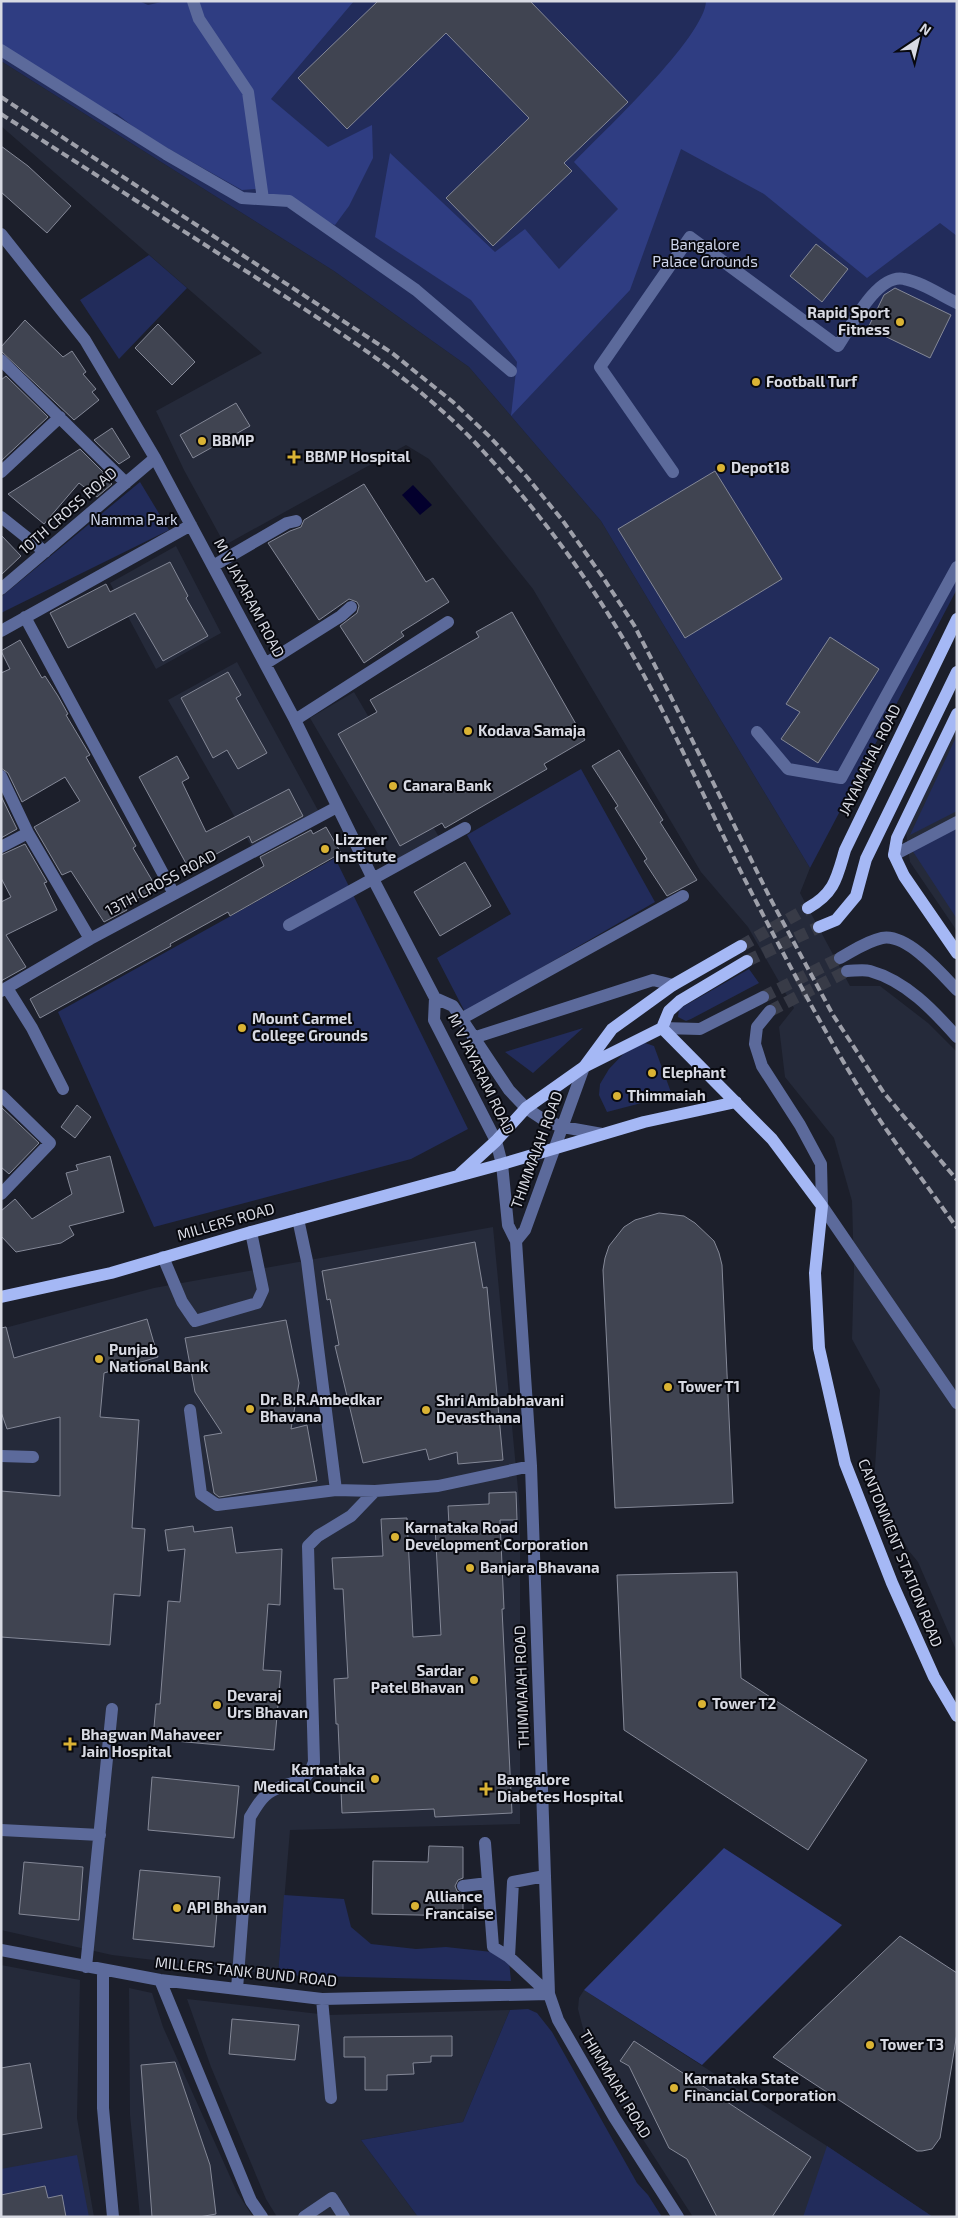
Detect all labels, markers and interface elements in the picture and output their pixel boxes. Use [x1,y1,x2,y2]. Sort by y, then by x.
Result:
north arrow [893,15,943,65]
text: N [917,19,935,39]
park label: Bangalore Palace Grounds [652,235,758,270]
place label: Rapid Sport Fitness [807,303,890,338]
marker: Rapid Sport Fitness [894,316,906,328]
place label: Football Turf [766,372,858,390]
marker: Football Turf [750,376,762,388]
place label: BBMP [212,431,254,449]
marker: BBMP [196,435,208,447]
place label: BBMP Hospital [305,447,410,465]
marker: BBMP Hospital [287,450,301,464]
place label: Depot18 [731,458,790,476]
marker: Depot18 [715,462,727,474]
street label: 10TH CROSS ROAD [15,463,120,558]
park label: Namma Park [90,510,178,528]
street label: M V JAYARAM ROAD [211,535,289,660]
street label: JAYAMAHAL ROAD [834,701,904,818]
place label: Kodava Samaja [478,721,586,739]
marker: Kodava Samaja [462,725,474,737]
place label: Canara Bank [403,776,492,794]
marker: Canara Bank [387,780,399,792]
place label: Lizzner Institute [335,830,396,865]
marker: Lizzner Institute [319,843,331,855]
street label: 13TH CROSS ROAD [102,845,219,919]
place label: Mount Carmel College Grounds [252,1009,368,1044]
street label: M V JAYARAM ROAD [445,1010,519,1137]
marker: Mount Carmel College Grounds [236,1022,248,1034]
place label: Elephant [662,1063,726,1081]
marker: Elephant [646,1067,658,1079]
place label: Thimmaiah [627,1086,706,1104]
street label: THIMMAIAH ROAD [506,1089,566,1211]
marker: Thimmaiah [611,1090,623,1102]
street label: MILLERS ROAD [175,1199,277,1244]
place label: Punjab National Bank [109,1340,209,1375]
marker: Punjab National Bank [93,1353,105,1365]
place label: Tower T1 [678,1377,740,1395]
marker: Tower T1 [662,1381,674,1393]
place label: Dr. B.R.Ambedkar Bhavana [260,1390,383,1425]
place label: Shri Ambabhavani Devasthana [436,1391,564,1426]
marker: Dr. B.R.Ambedkar Bhavana [244,1403,256,1415]
marker: Shri Ambabhavani Devasthana [420,1404,432,1416]
street label: CANTONMENT STATION ROAD [855,1456,947,1649]
place label: Karnataka Road Development Corporation [405,1518,588,1553]
marker: Karnataka Road Development Corporation [389,1531,401,1543]
place label: Banjara Bhavana [480,1558,600,1576]
marker: Banjara Bhavana [464,1562,476,1574]
street label: THIMMAIAH ROAD [510,1625,532,1749]
place label: Sardar Patel Bhavan [371,1661,465,1696]
marker: Sardar Patel Bhavan [468,1674,480,1686]
place label: Devaraj Urs Bhavan [227,1686,308,1721]
place label: Tower T2 [712,1694,776,1712]
marker: Tower T2 [696,1698,708,1710]
marker: Devaraj Urs Bhavan [211,1699,223,1711]
place label: Bhagwan Mahaveer Jain Hospital [81,1725,222,1760]
marker: Bhagwan Mahaveer Jain Hospital [63,1737,77,1751]
place label: Karnataka Medical Council [253,1760,365,1795]
place label: Bangalore Diabetes Hospital [497,1770,623,1805]
marker: Karnataka Medical Council [369,1773,381,1785]
marker: Bangalore Diabetes Hospital [479,1782,493,1796]
place label: Alliance Francaise [425,1887,494,1922]
place label: API Bhavan [187,1898,267,1916]
marker: Alliance Francaise [409,1900,421,1912]
marker: API Bhavan [171,1902,183,1914]
street label: MILLERS TANK BUND ROAD [154,1952,338,1990]
street label: THIMMAIAH ROAD [576,2026,655,2141]
place label: Tower T3 [880,2035,944,2053]
marker: Tower T3 [864,2039,876,2051]
place label: Karnataka State Financial Corporation [684,2069,836,2104]
marker: Karnataka State Financial Corporation [668,2082,680,2094]

